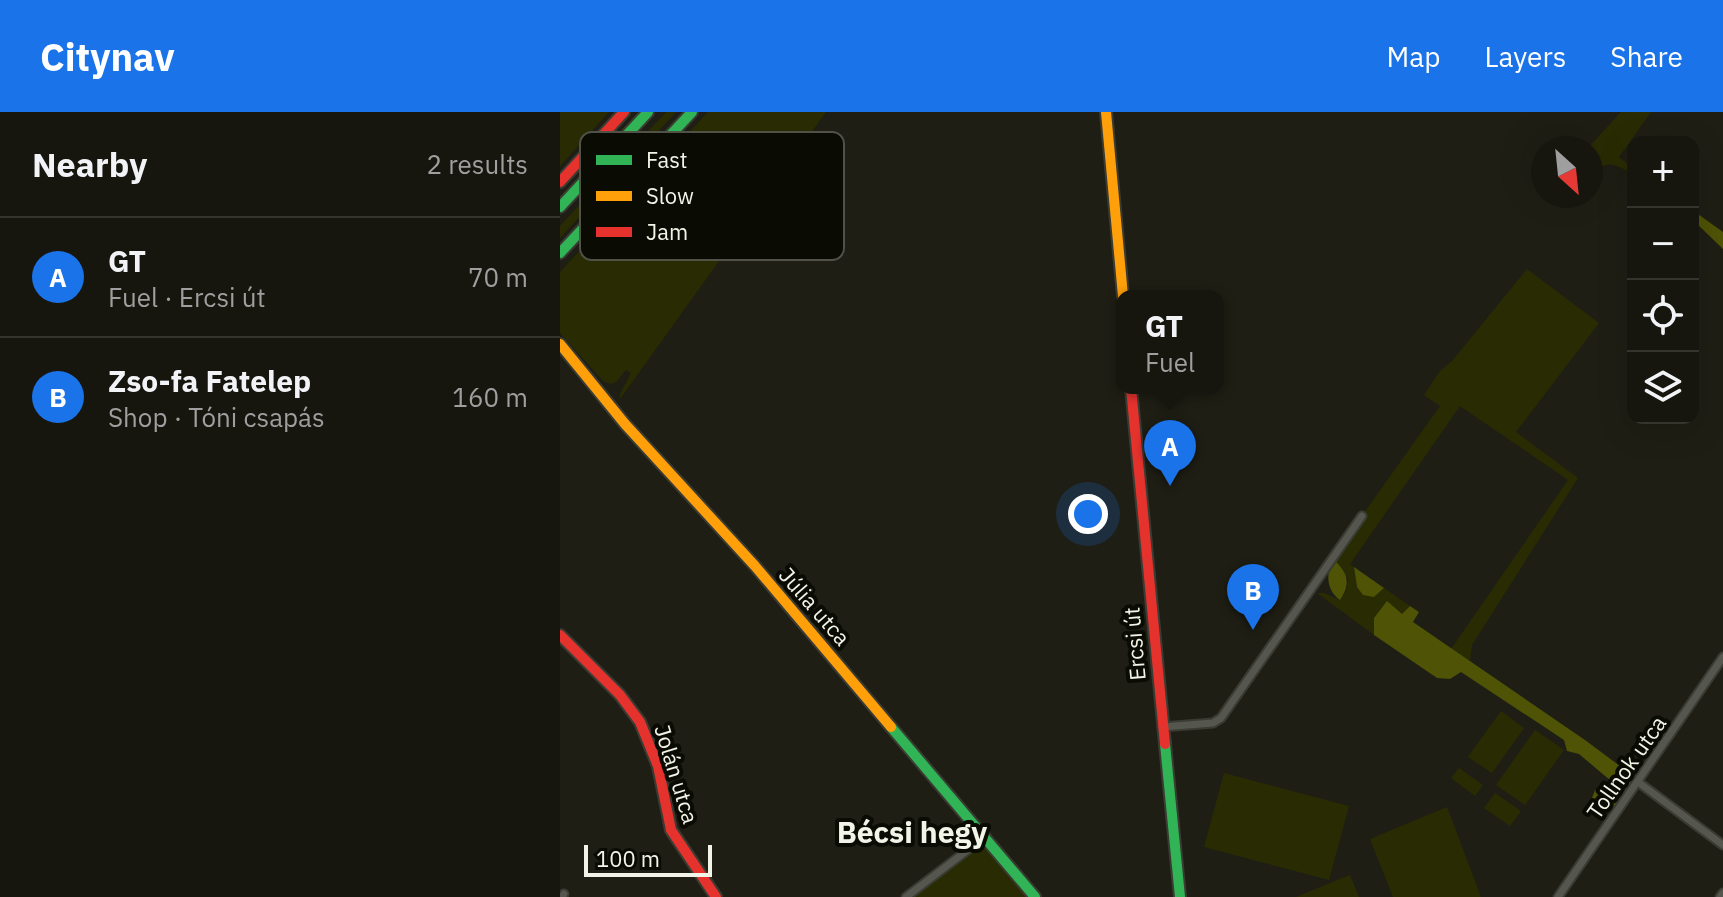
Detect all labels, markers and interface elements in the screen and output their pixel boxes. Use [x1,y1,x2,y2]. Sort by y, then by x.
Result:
text: Citynav [40,32,175,81]
text: Map [1386,38,1440,75]
text: Layers [1484,38,1566,75]
text: Share [1610,38,1683,75]
legend [580,132,844,260]
north arrow [1531,136,1603,208]
map controls [1627,136,1699,424]
button: + [1627,136,1699,208]
text: Nearby [32,142,147,186]
text: Fast [646,145,687,174]
text: 2 results [426,147,528,181]
text: Slow [646,181,694,210]
button: − [1627,208,1699,280]
text: Jam [646,217,688,246]
text: GT [108,241,146,280]
text: A [49,260,67,294]
text: 70 m [468,260,528,294]
text: Fuel · Ercsi út [108,280,266,314]
button: locate [1627,280,1699,352]
popup [1116,290,1224,394]
text: GT [1145,306,1183,345]
text: Fuel [1145,345,1195,379]
button: layers [1627,352,1699,424]
text: Zso-fa Fatelep [108,361,311,400]
text: B [49,380,67,414]
text: 160 m [452,380,528,414]
text: Shop · Tóni csapás [108,400,325,434]
pin: A [1144,420,1196,486]
your location [1068,494,1108,534]
street label: Júlia utca [773,561,857,652]
pin: B [1227,564,1279,630]
street label: Ercsi út [1116,606,1152,682]
street label: Tollnok utca [1580,709,1672,824]
street label: Jolán utca [648,721,706,827]
district label: Bécsi hegy [837,812,987,851]
scale bar [584,841,712,877]
text: 100 m [596,844,660,873]

